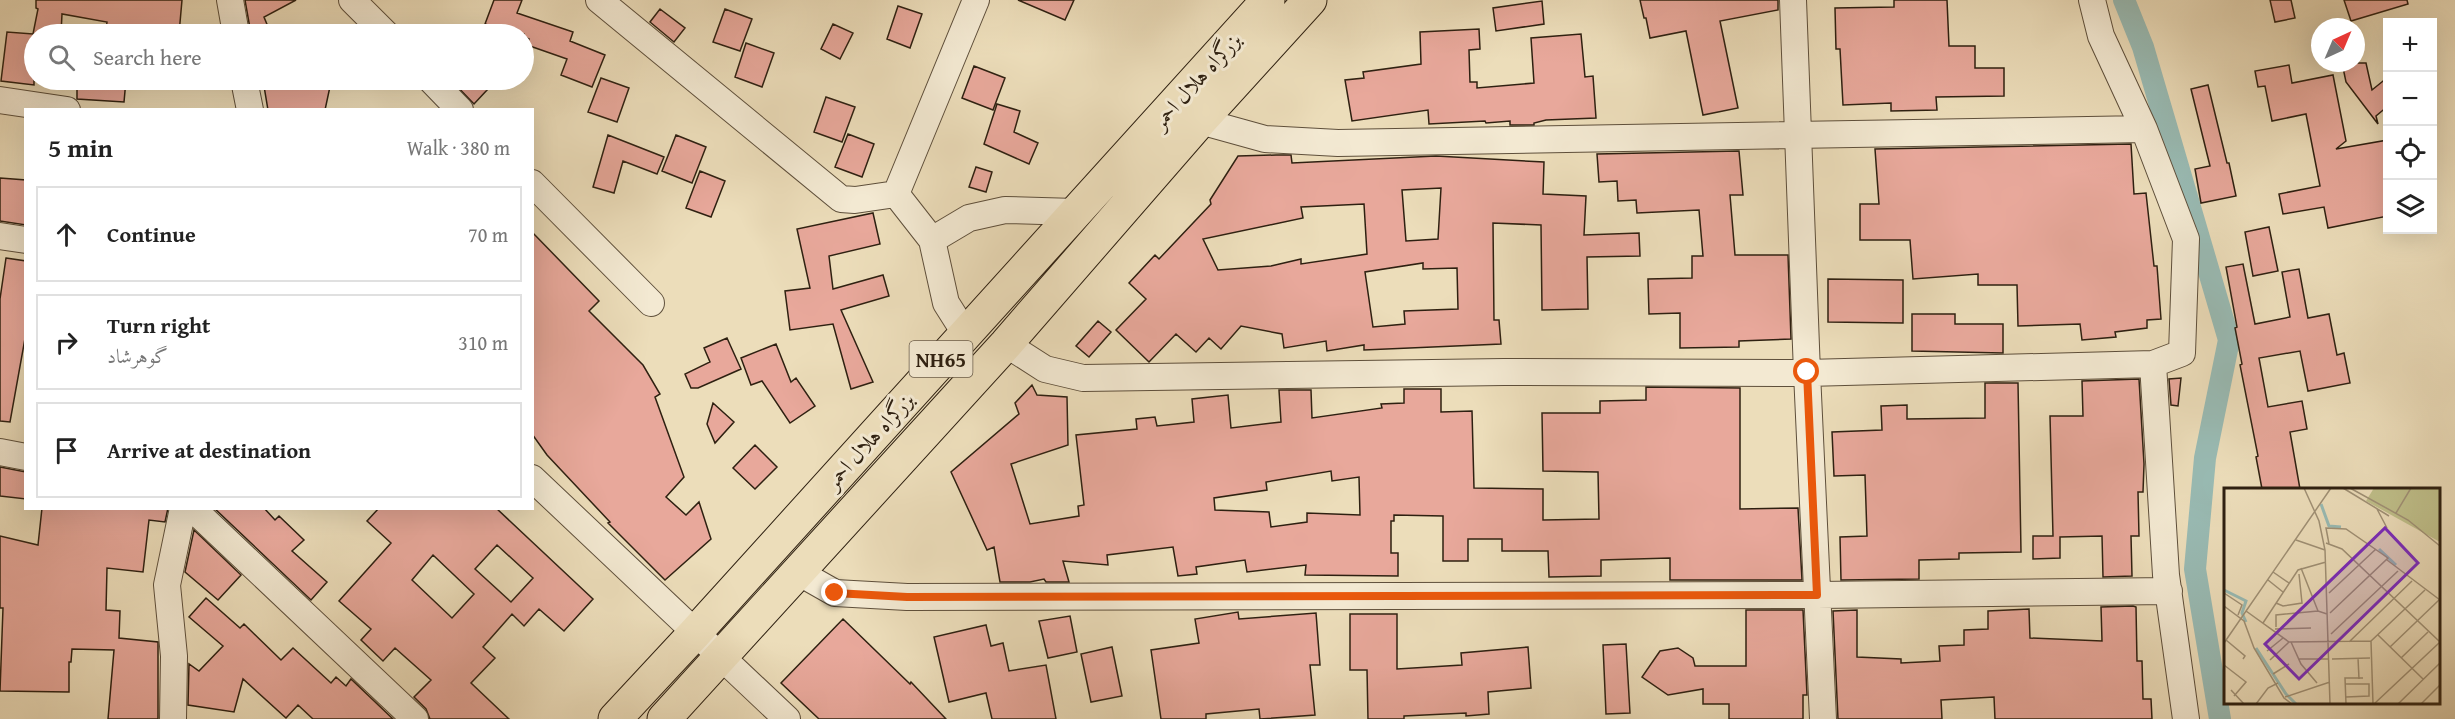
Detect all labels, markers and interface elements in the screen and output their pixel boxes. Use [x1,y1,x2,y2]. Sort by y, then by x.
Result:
north arrow [2311,18,2365,72]
map controls [2383,18,2437,234]
button: + [2383,18,2437,72]
search box [24,24,534,90]
street label: بزرگراه هلال احمر [1142,24,1248,137]
icon: search [45,41,78,74]
text: Search here [93,41,202,73]
button: − [2383,72,2437,126]
button: locate [2383,126,2437,180]
text: 5 min [48,128,113,167]
text: Walk · 380 m [407,133,510,162]
button: layers [2383,180,2437,234]
icon: ahead [50,218,83,251]
text: Continue [107,218,196,250]
text: 70 m [468,220,508,249]
text: Turn right [107,309,210,341]
icon: right [50,326,83,359]
text: 310 m [458,328,508,357]
text: گوهرشاد [107,341,168,370]
road number: NH65 [910,341,972,377]
route start [1793,358,1819,384]
street label: بزرگراه هلال احمر [815,384,921,497]
icon: arrive [50,434,83,467]
text: Arrive at destination [107,434,311,466]
inset map [2224,488,2440,704]
route end [821,579,847,605]

